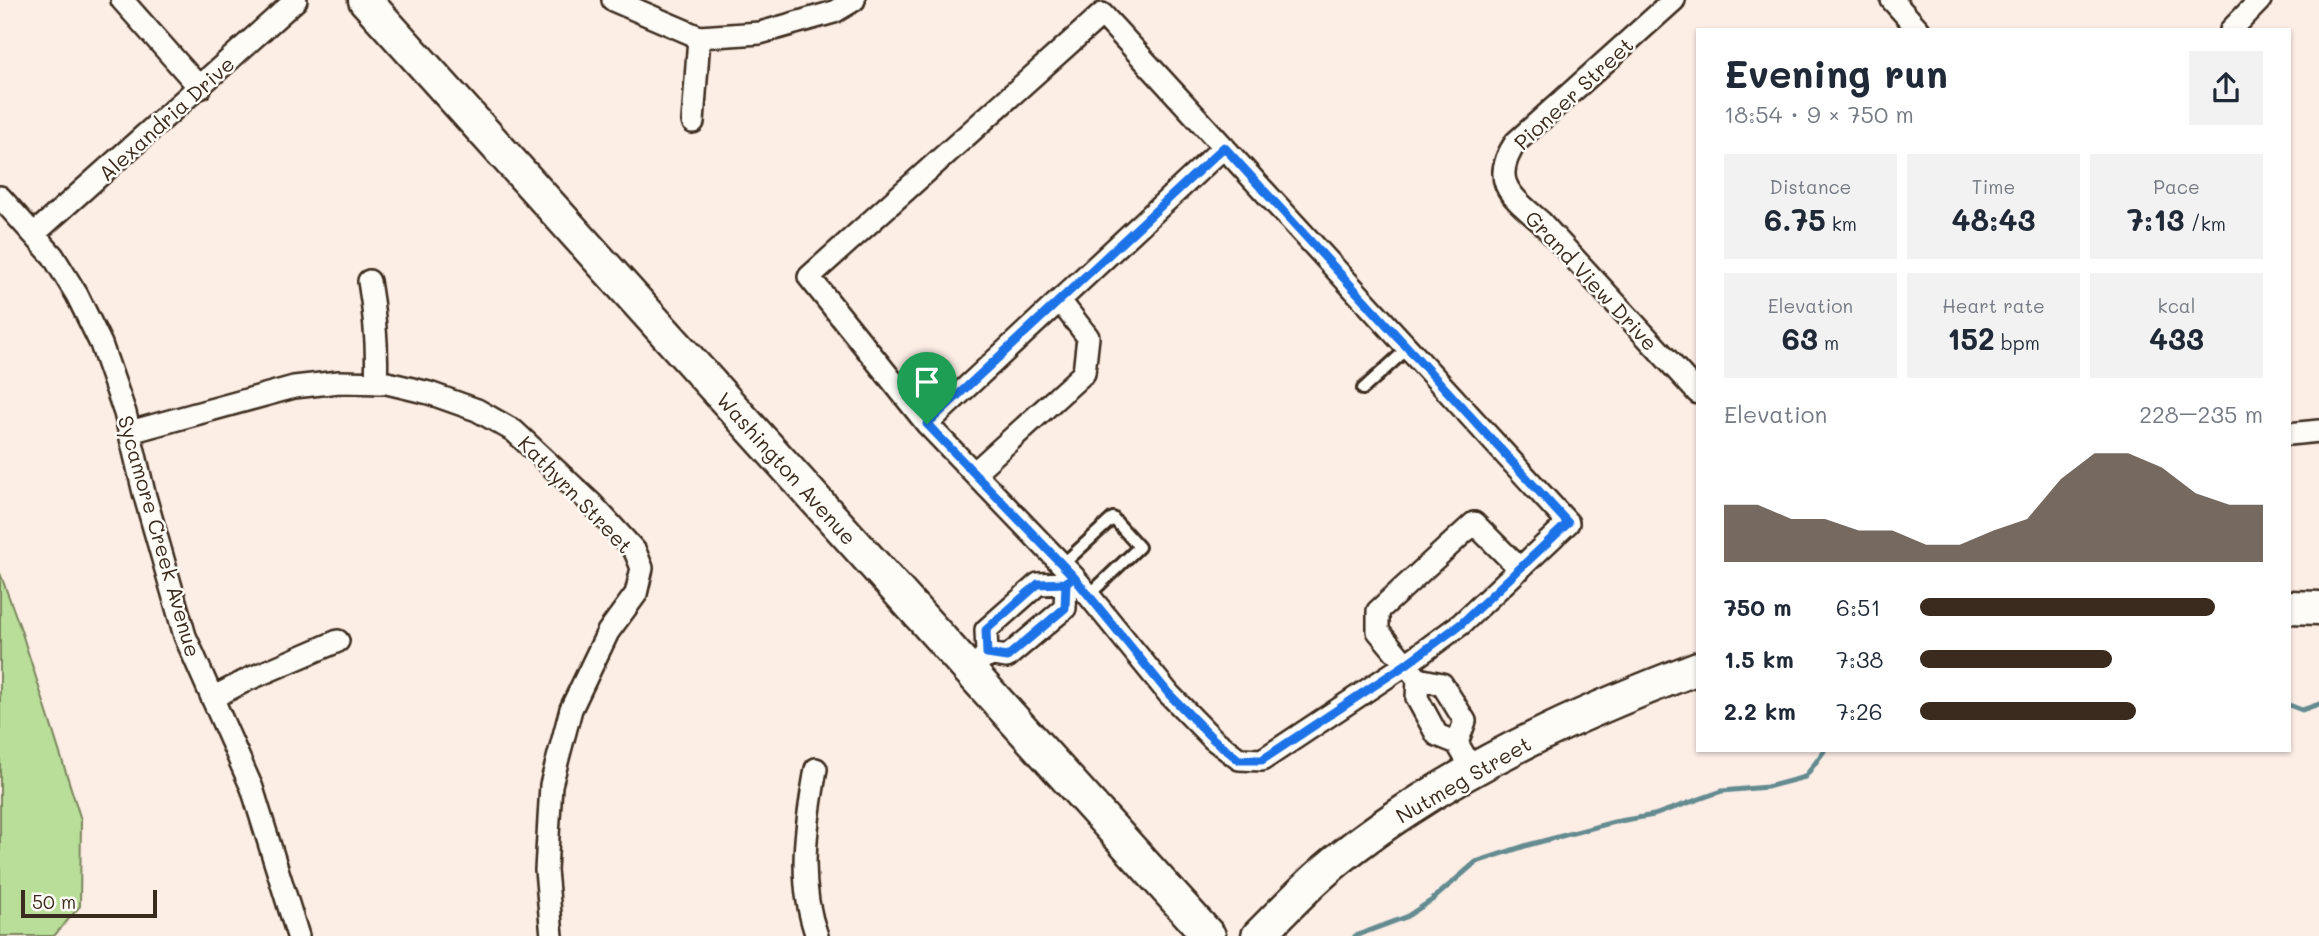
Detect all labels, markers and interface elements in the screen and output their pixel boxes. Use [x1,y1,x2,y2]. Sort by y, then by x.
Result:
street label: Pioneer Street [1508,31,1638,155]
text: Evening run [1724,48,1948,98]
street label: Alexandria Drive [92,50,240,186]
button: share [2189,51,2263,125]
text: 18:54 · 9 × 750 m [1724,99,1914,129]
text: Distance [1770,174,1851,199]
text: Time [1972,174,2015,199]
text: Pace [2153,174,2200,199]
text: 6.75 [1764,199,1826,239]
text: 48:43 [1951,199,2036,239]
text: 7:13 [2127,199,2185,239]
street label: Grand View Drive [1520,204,1664,356]
text: km [1826,211,1857,236]
text: /km [2185,211,2226,236]
text: Elevation [1768,293,1853,318]
text: Heart rate [1942,293,2045,318]
text: kcal [2158,293,2195,318]
text: 63 [1782,318,1818,358]
text: 152 [1947,318,1995,358]
text: 433 [2149,318,2204,358]
text: m [1818,330,1839,355]
text: bpm [1995,330,2040,355]
pin [897,352,957,424]
icon: arrive [908,363,946,401]
street label: Washington Avenue [711,386,863,550]
text: Elevation [1724,399,1827,429]
text: 228–235 m [2139,399,2263,429]
street label: Sycamore Creek Avenue [113,412,207,660]
street label: Kathyrn Street [513,429,639,559]
text: 750 m [1724,592,1792,622]
text: 6:51 [1836,592,1881,622]
text: 1.5 km [1724,644,1794,674]
text: 7:38 [1836,644,1883,674]
text: 2.2 km [1724,696,1796,726]
text: 7:26 [1836,696,1883,726]
street label: Nutmeg Street [1391,729,1535,829]
scale bar [21,887,158,919]
text: 50 m [32,889,76,914]

